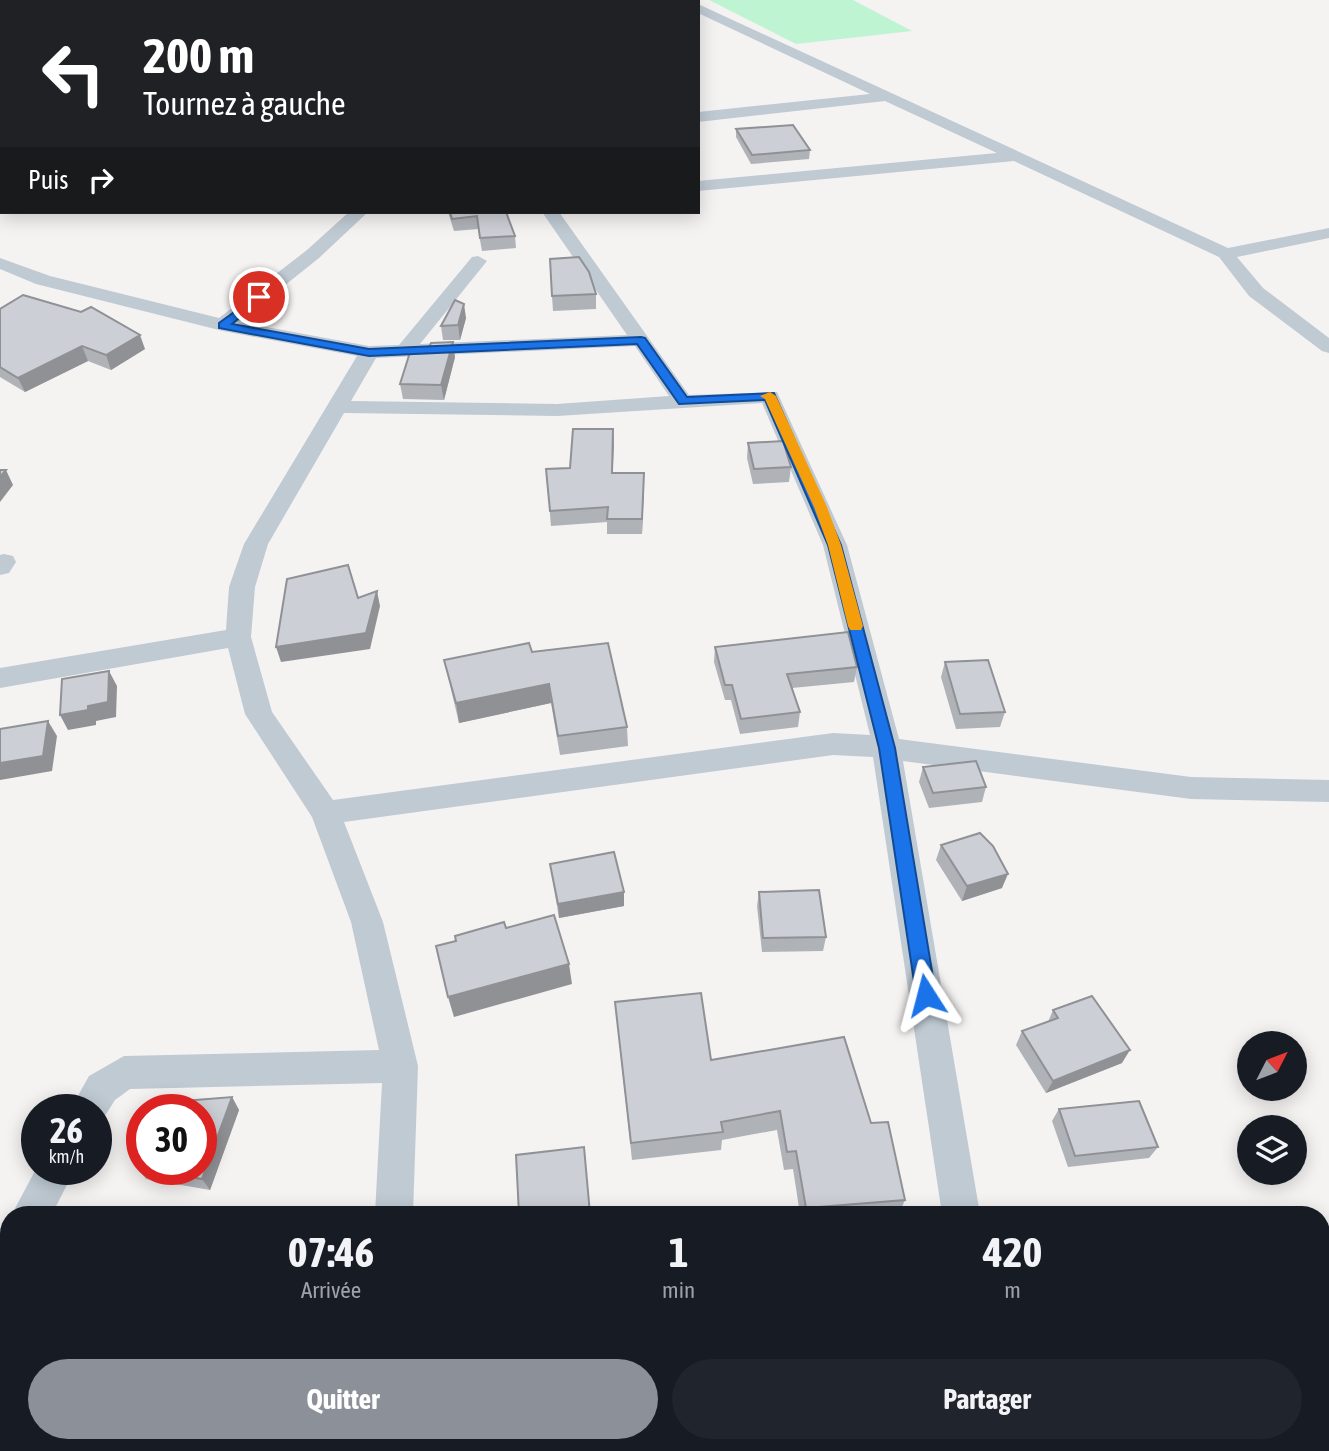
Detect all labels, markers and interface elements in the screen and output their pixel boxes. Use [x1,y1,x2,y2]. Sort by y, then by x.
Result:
text: 200 m [143,27,254,83]
icon: left [28,28,119,119]
text: Tournez à gauche [143,85,346,122]
icon: right [82,161,120,199]
text: Puis [28,165,68,195]
pin [229,267,289,327]
icon: arrive [240,278,278,316]
position arrow [889,958,963,1032]
north arrow [1237,1031,1307,1101]
map controls [1237,1031,1307,1185]
speed limit sign: 30 [126,1094,217,1185]
text: 26 [50,1110,83,1150]
button: layers [1237,1115,1307,1185]
text: km/h [49,1146,84,1167]
text: 07:46 [288,1228,374,1276]
text: 1 [669,1228,688,1276]
text: 420 [983,1228,1042,1276]
text: Arrivée [301,1277,361,1303]
text: min [662,1277,695,1303]
text: m [1004,1277,1021,1303]
button: Quitter [28,1359,658,1439]
button: Partager [672,1359,1302,1439]

